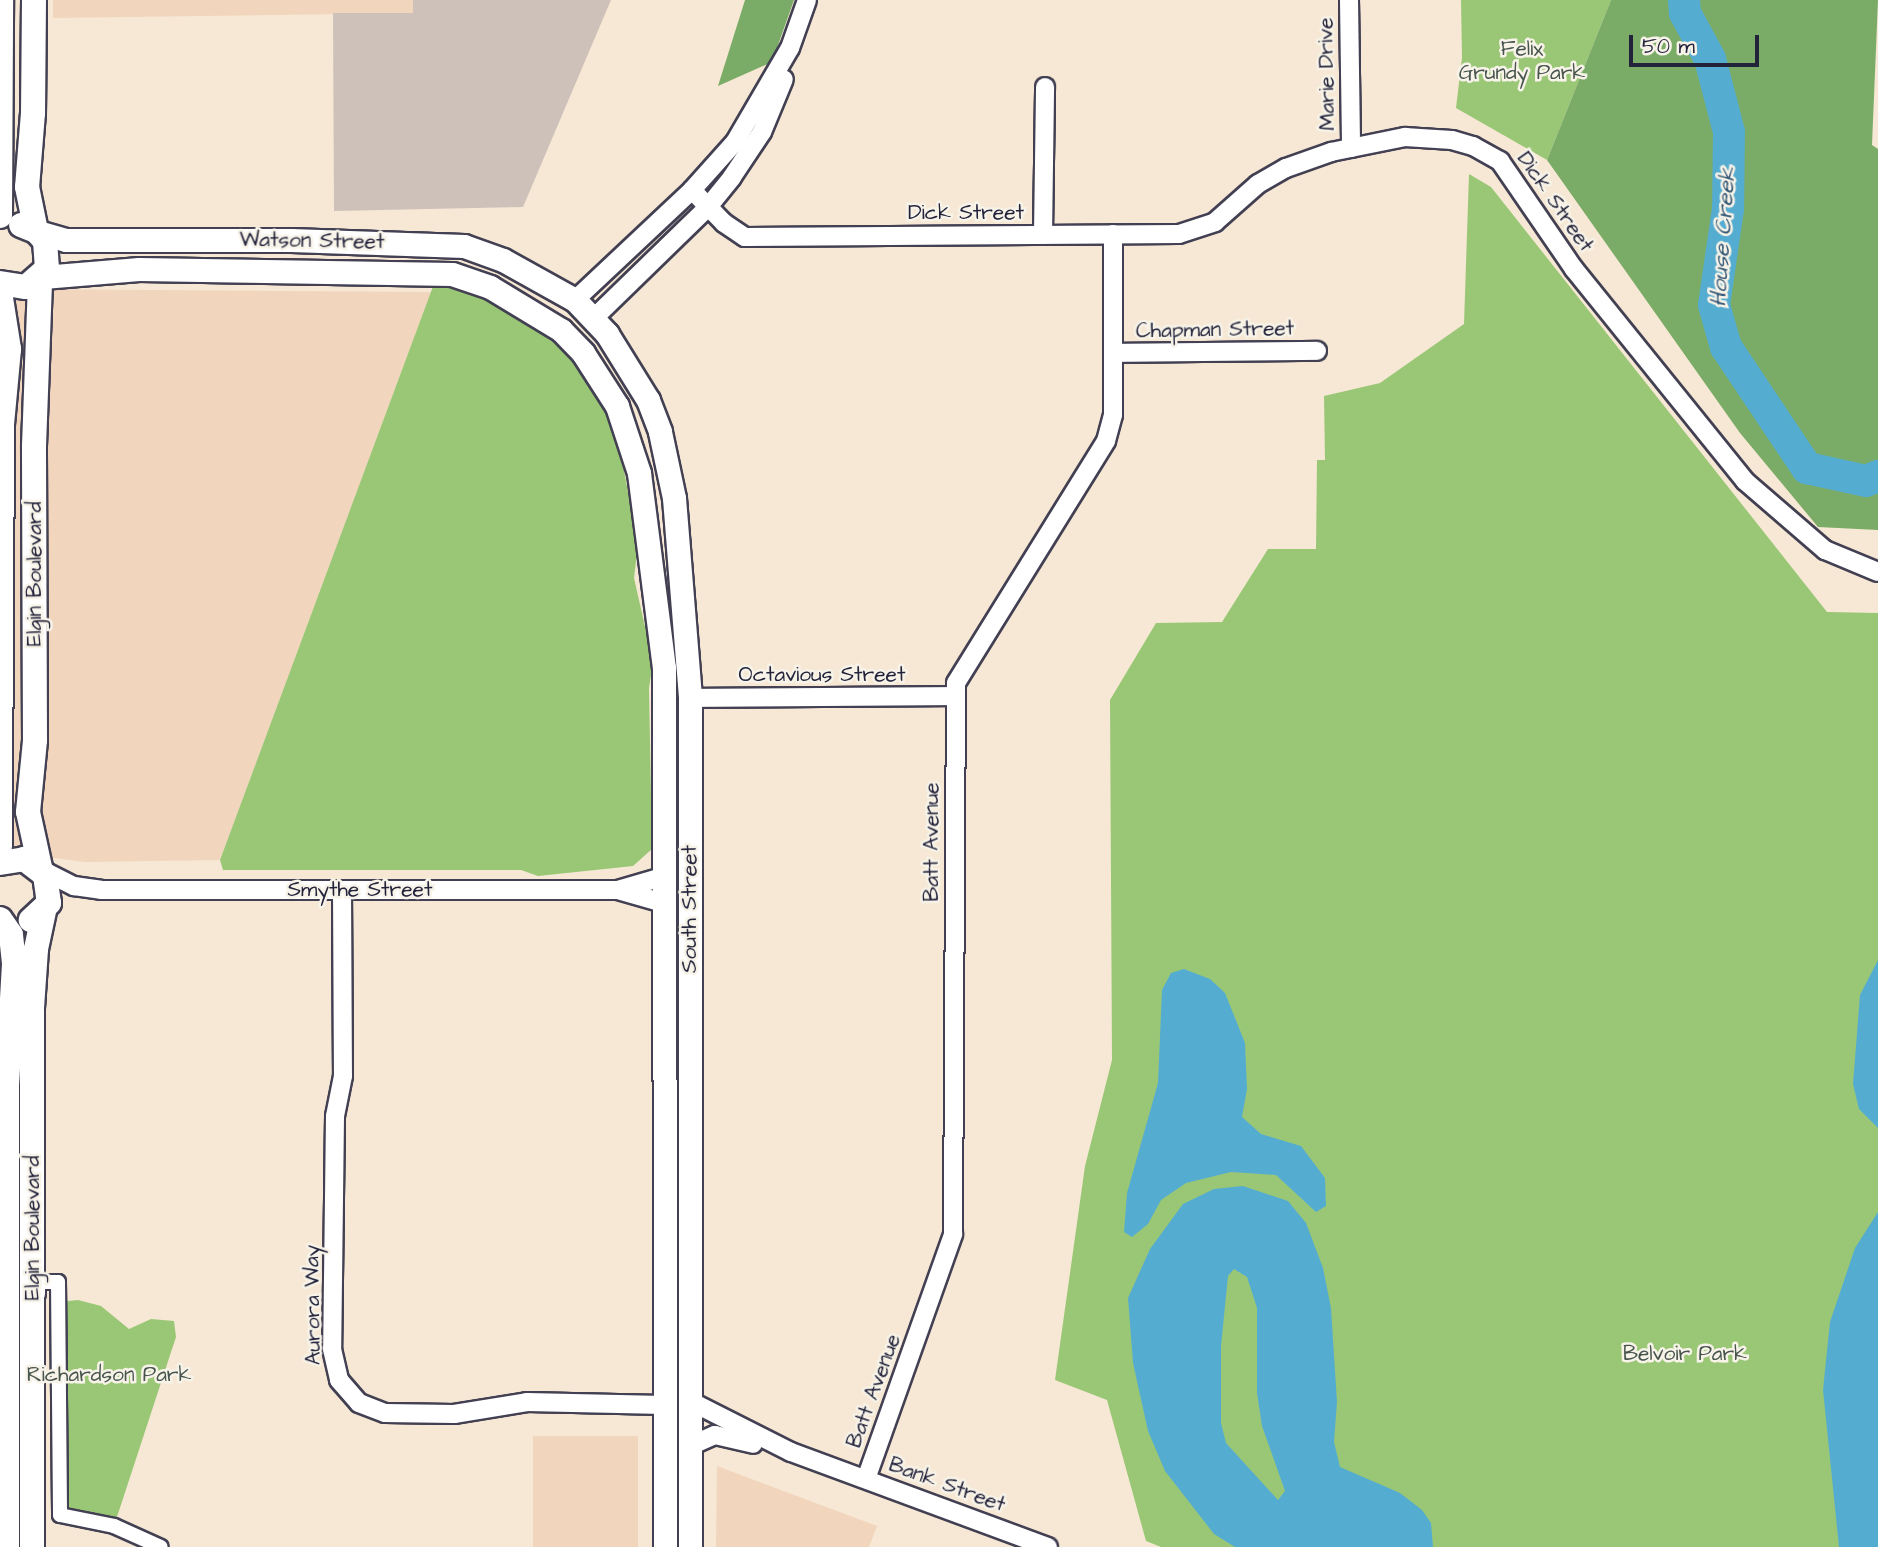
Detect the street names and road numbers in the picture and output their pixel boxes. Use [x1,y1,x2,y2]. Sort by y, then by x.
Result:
street label: Marie Drive [1313,17,1341,131]
street label: Dick Street [1511,147,1599,257]
street label: Dick Street [908,200,1024,226]
street label: Watson Street [239,227,385,255]
street label: Chapman Street [1136,316,1294,344]
street label: Elgin Boulevard [22,502,48,646]
street label: Octavious Street [739,662,905,688]
street label: Batt Avenue [919,782,945,902]
street label: South Street [677,845,703,973]
street label: Smythe Street [288,877,432,903]
street label: Elgin Boulevard [20,1156,46,1300]
street label: Aurora Way [299,1245,327,1365]
street label: Batt Avenue [842,1331,906,1451]
street label: Bank Street [885,1452,1009,1518]

